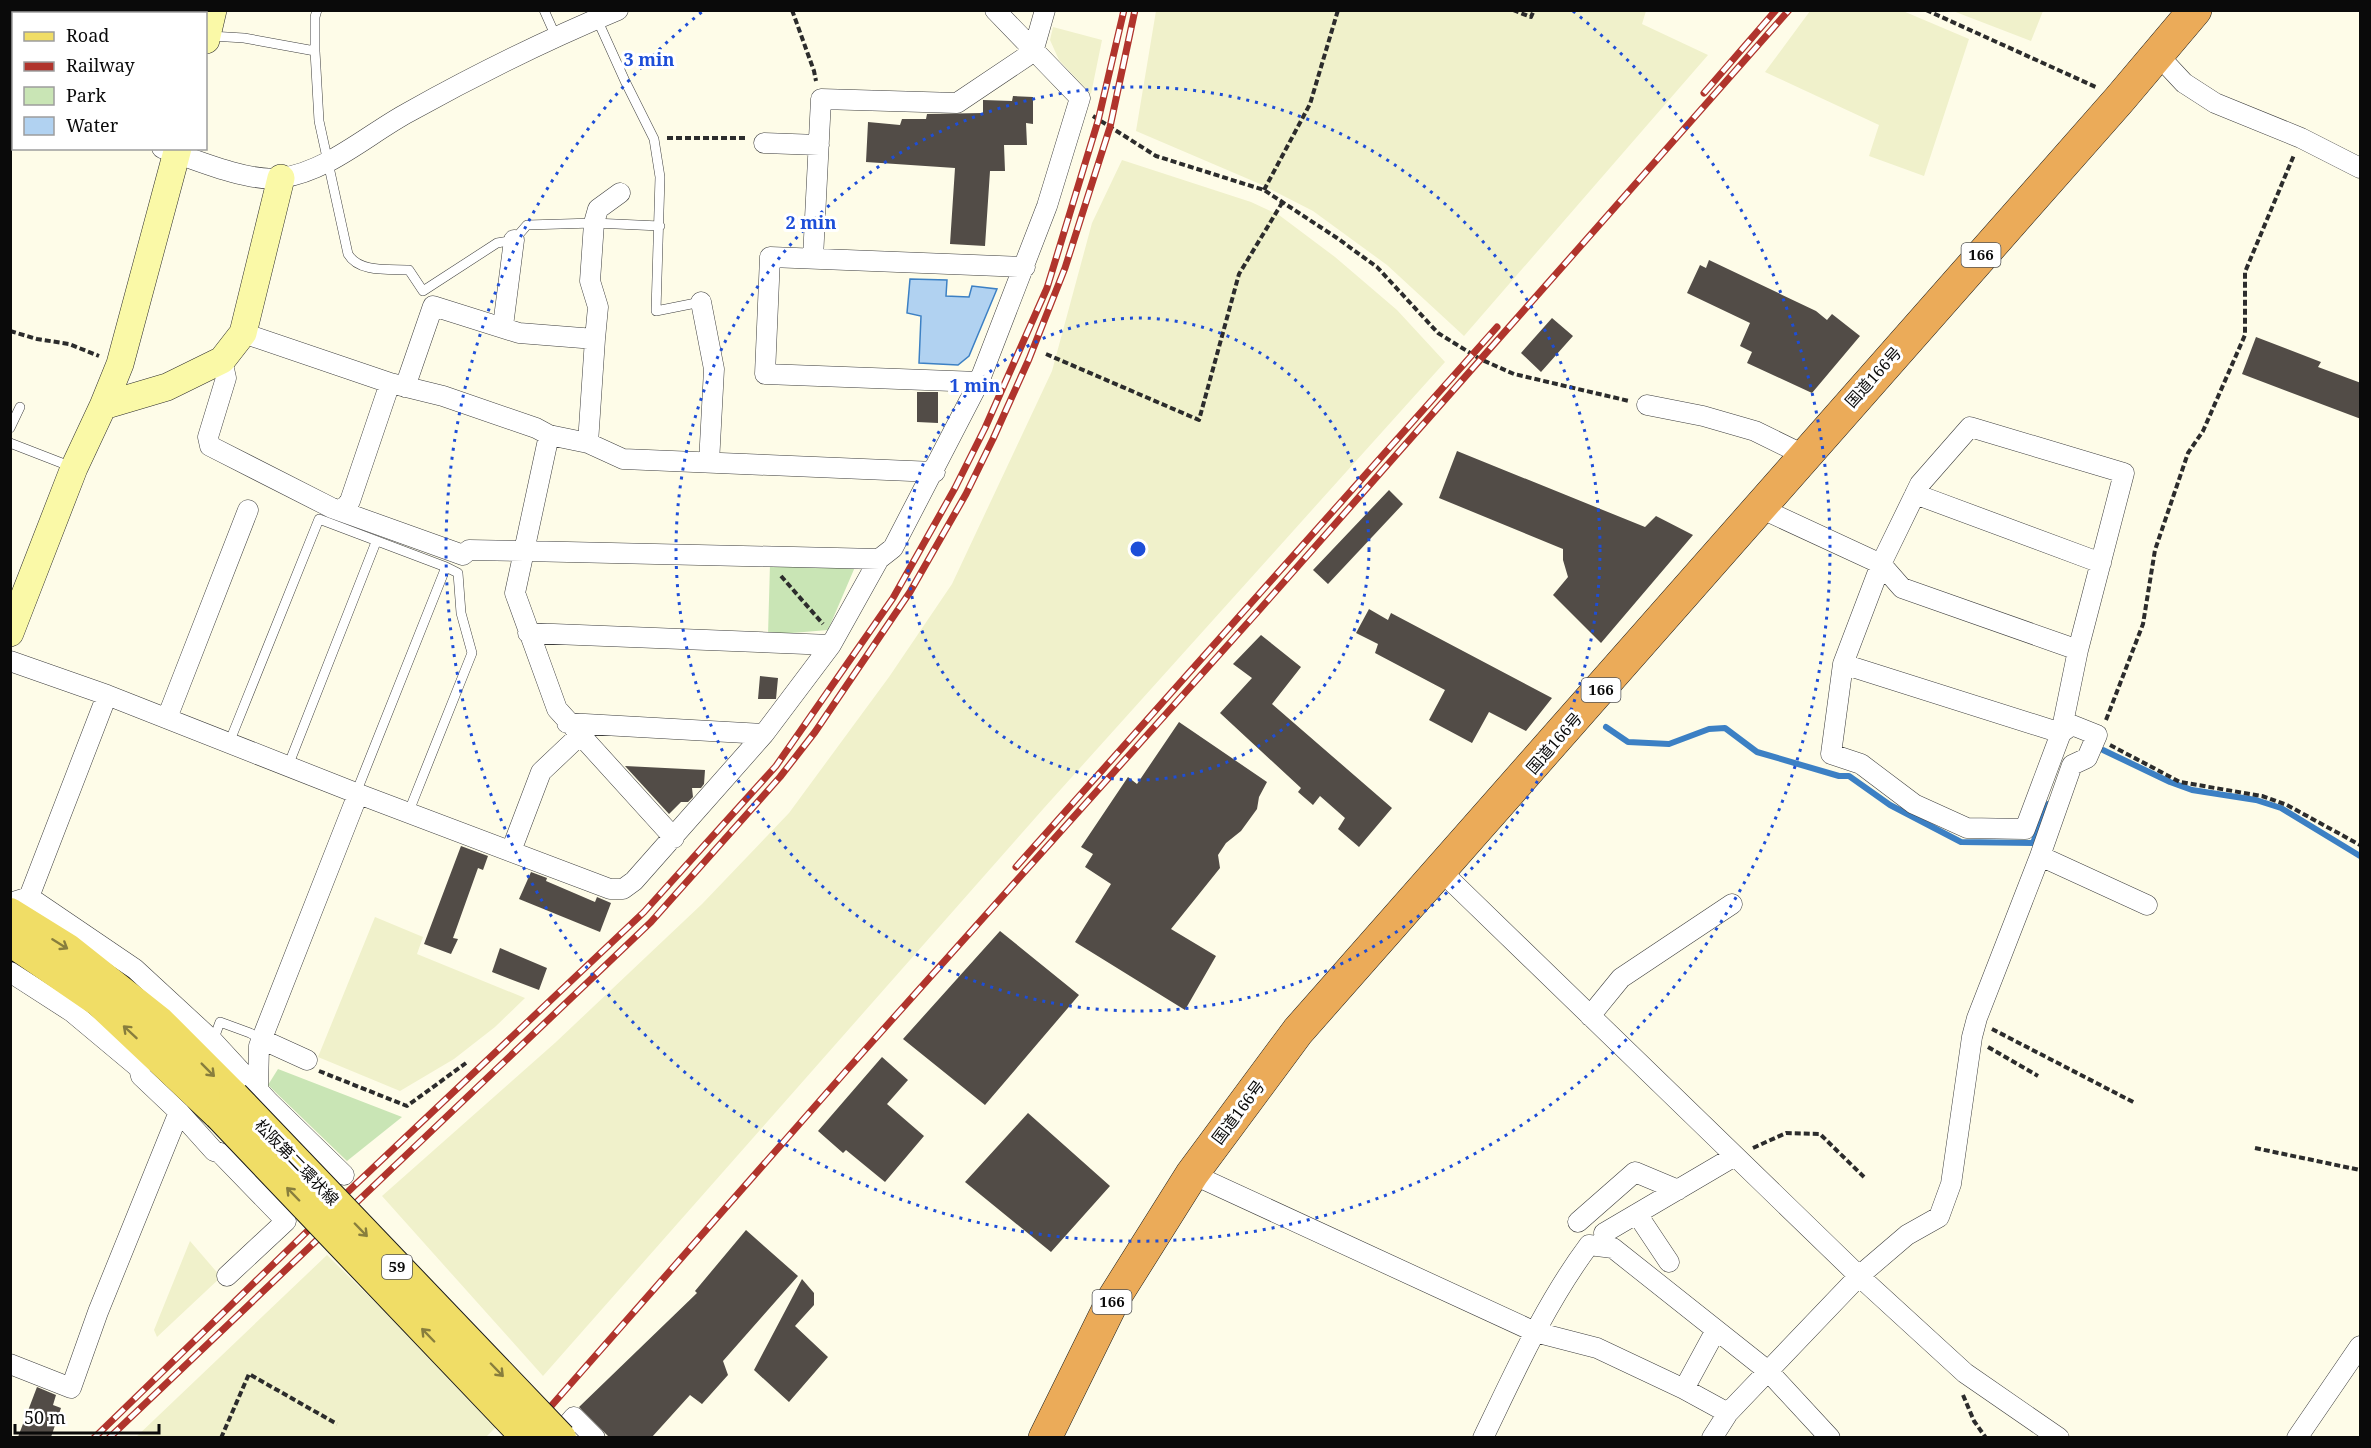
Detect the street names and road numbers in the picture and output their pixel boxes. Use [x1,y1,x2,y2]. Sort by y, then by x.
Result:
road number: 166 [1962,243,2000,267]
street label: 国道166号 [1840,342,1906,412]
road number: 166 [1582,678,1620,702]
street label: 国道166号 [1521,708,1587,778]
street label: 国道166号 [1207,1075,1269,1149]
street label: 松阪第二環状線 [250,1114,344,1210]
road number: 59 [382,1255,412,1279]
road number: 166 [1092,1290,1132,1314]

